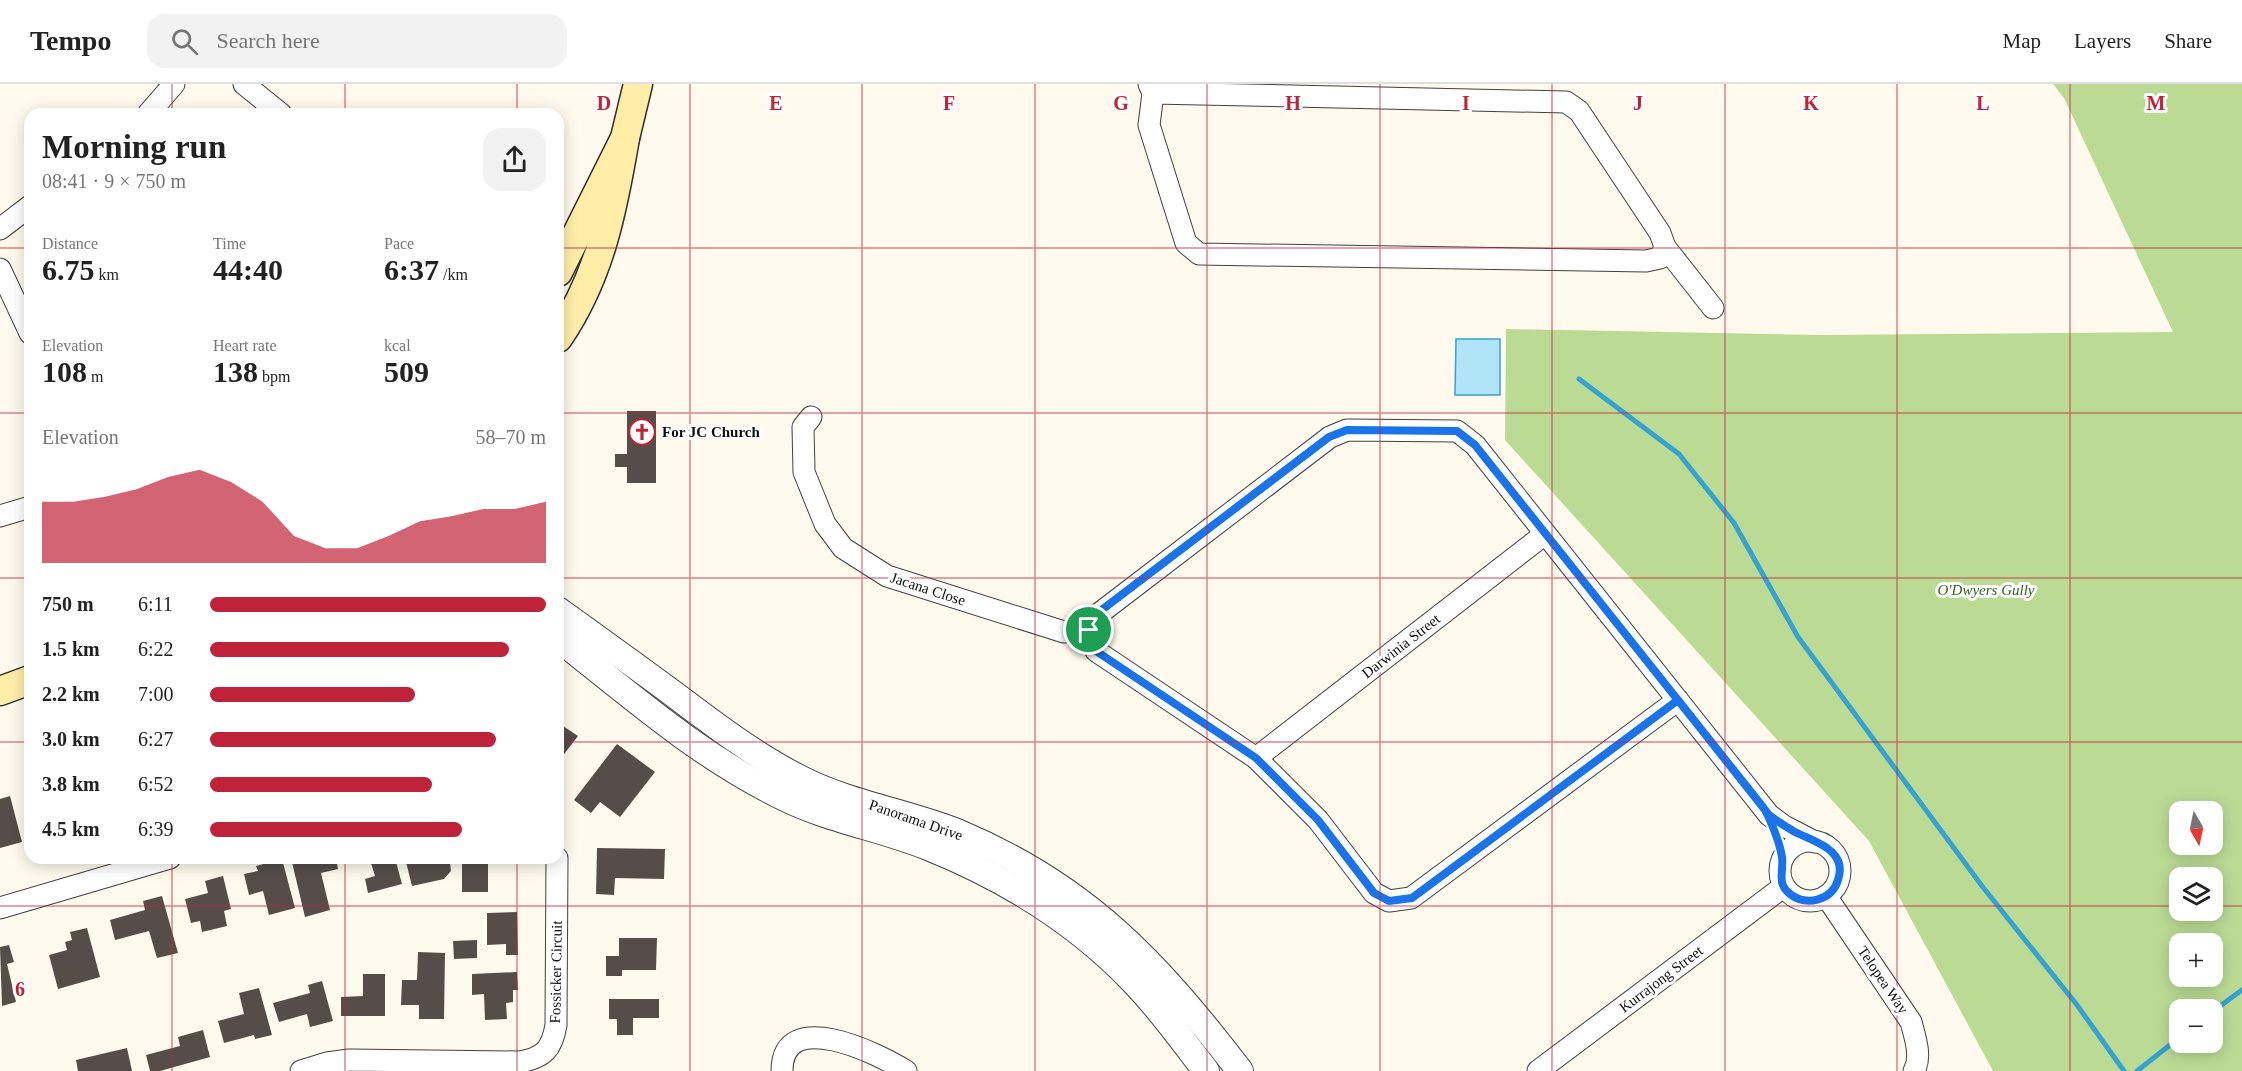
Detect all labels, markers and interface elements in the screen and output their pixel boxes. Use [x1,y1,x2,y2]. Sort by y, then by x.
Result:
search box [147,14,567,68]
text: Tempo [30,25,111,56]
icon: search [168,25,201,58]
text: Search here [216,28,320,53]
text: Map [2003,29,2041,53]
text: Layers [2074,29,2131,53]
text: Share [2164,29,2212,53]
text: D [597,92,611,114]
text: E [769,92,783,114]
text: F [943,92,955,114]
text: G [1113,92,1129,114]
text: H [1285,92,1301,114]
text: I [1462,92,1470,114]
text: J [1633,92,1643,114]
text: K [1803,92,1819,114]
text: L [1976,92,1990,114]
text: M [2147,92,2166,114]
button: share [483,128,546,191]
text: Morning run [42,129,226,165]
text: 08:41 · 9 × 750 m [42,170,186,192]
text: Distance [42,235,98,252]
text: Time [213,235,246,252]
text: Pace [384,235,414,252]
text: 6.75 [42,253,95,286]
text: 44:40 [213,253,283,286]
text: 6:37 [384,253,439,286]
text: km [95,266,119,283]
text: /km [439,266,468,283]
text: Elevation [42,337,103,354]
text: Heart rate [213,337,277,354]
text: kcal [384,337,411,354]
text: 108 [42,355,87,388]
text: 138 [213,355,258,388]
text: 509 [384,355,429,388]
text: m [87,368,103,385]
text: bpm [258,368,290,385]
church icon: For JC Church [627,417,657,447]
place label: For JC Church [662,424,760,440]
text: Elevation [42,426,119,448]
text: 58–70 m [475,426,546,448]
street label: Jacana Close [888,569,968,609]
park label: O'Dwyers Gully [1938,582,2035,598]
text: 750 m [42,593,94,615]
text: 6:11 [138,593,173,615]
pin [1063,604,1114,655]
street label: Darwinia Street [1359,610,1444,681]
icon: arrive [1072,613,1105,646]
text: 1.5 km [42,638,100,660]
text: 6:22 [138,638,174,660]
text: 2.2 km [42,683,100,705]
text: 7:00 [138,683,174,705]
text: 3.0 km [42,728,100,750]
text: 6:27 [138,728,174,750]
text: 3.8 km [42,773,100,795]
text: 6:52 [138,773,174,795]
street label: Panorama Drive [867,797,965,844]
north arrow [2169,801,2223,855]
map controls [2169,801,2223,1053]
text: 4.5 km [42,818,100,840]
text: 6:39 [138,818,174,840]
button: layers [2169,867,2223,921]
street label: Fossicker Circuit [547,920,565,1024]
button: + [2169,933,2223,987]
street label: Kurrajong Street [1616,942,1707,1016]
street label: Telopea Way [1855,943,1912,1017]
text: 6 [15,978,25,1000]
button: − [2169,999,2223,1053]

